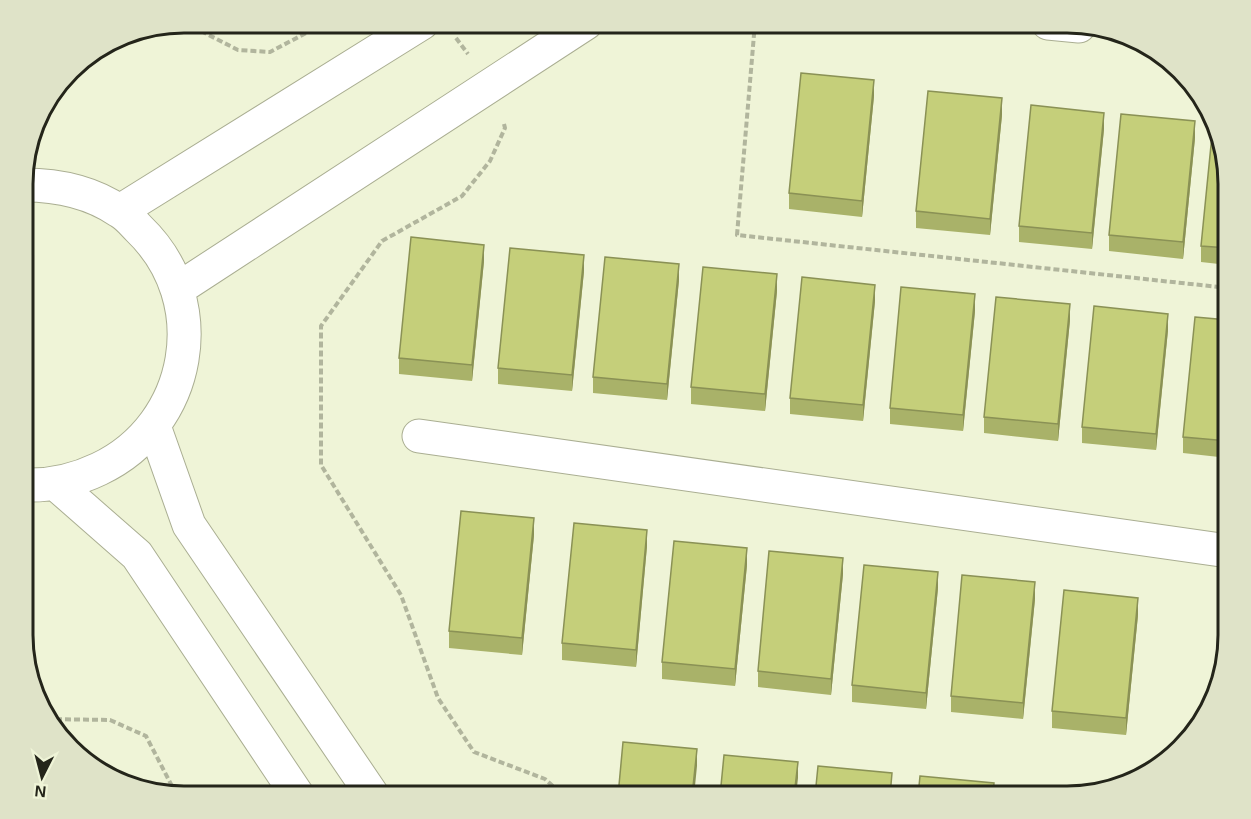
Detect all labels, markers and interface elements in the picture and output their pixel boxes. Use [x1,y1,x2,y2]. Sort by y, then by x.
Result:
north arrow [12,747,72,807]
text: N [34,782,47,800]

